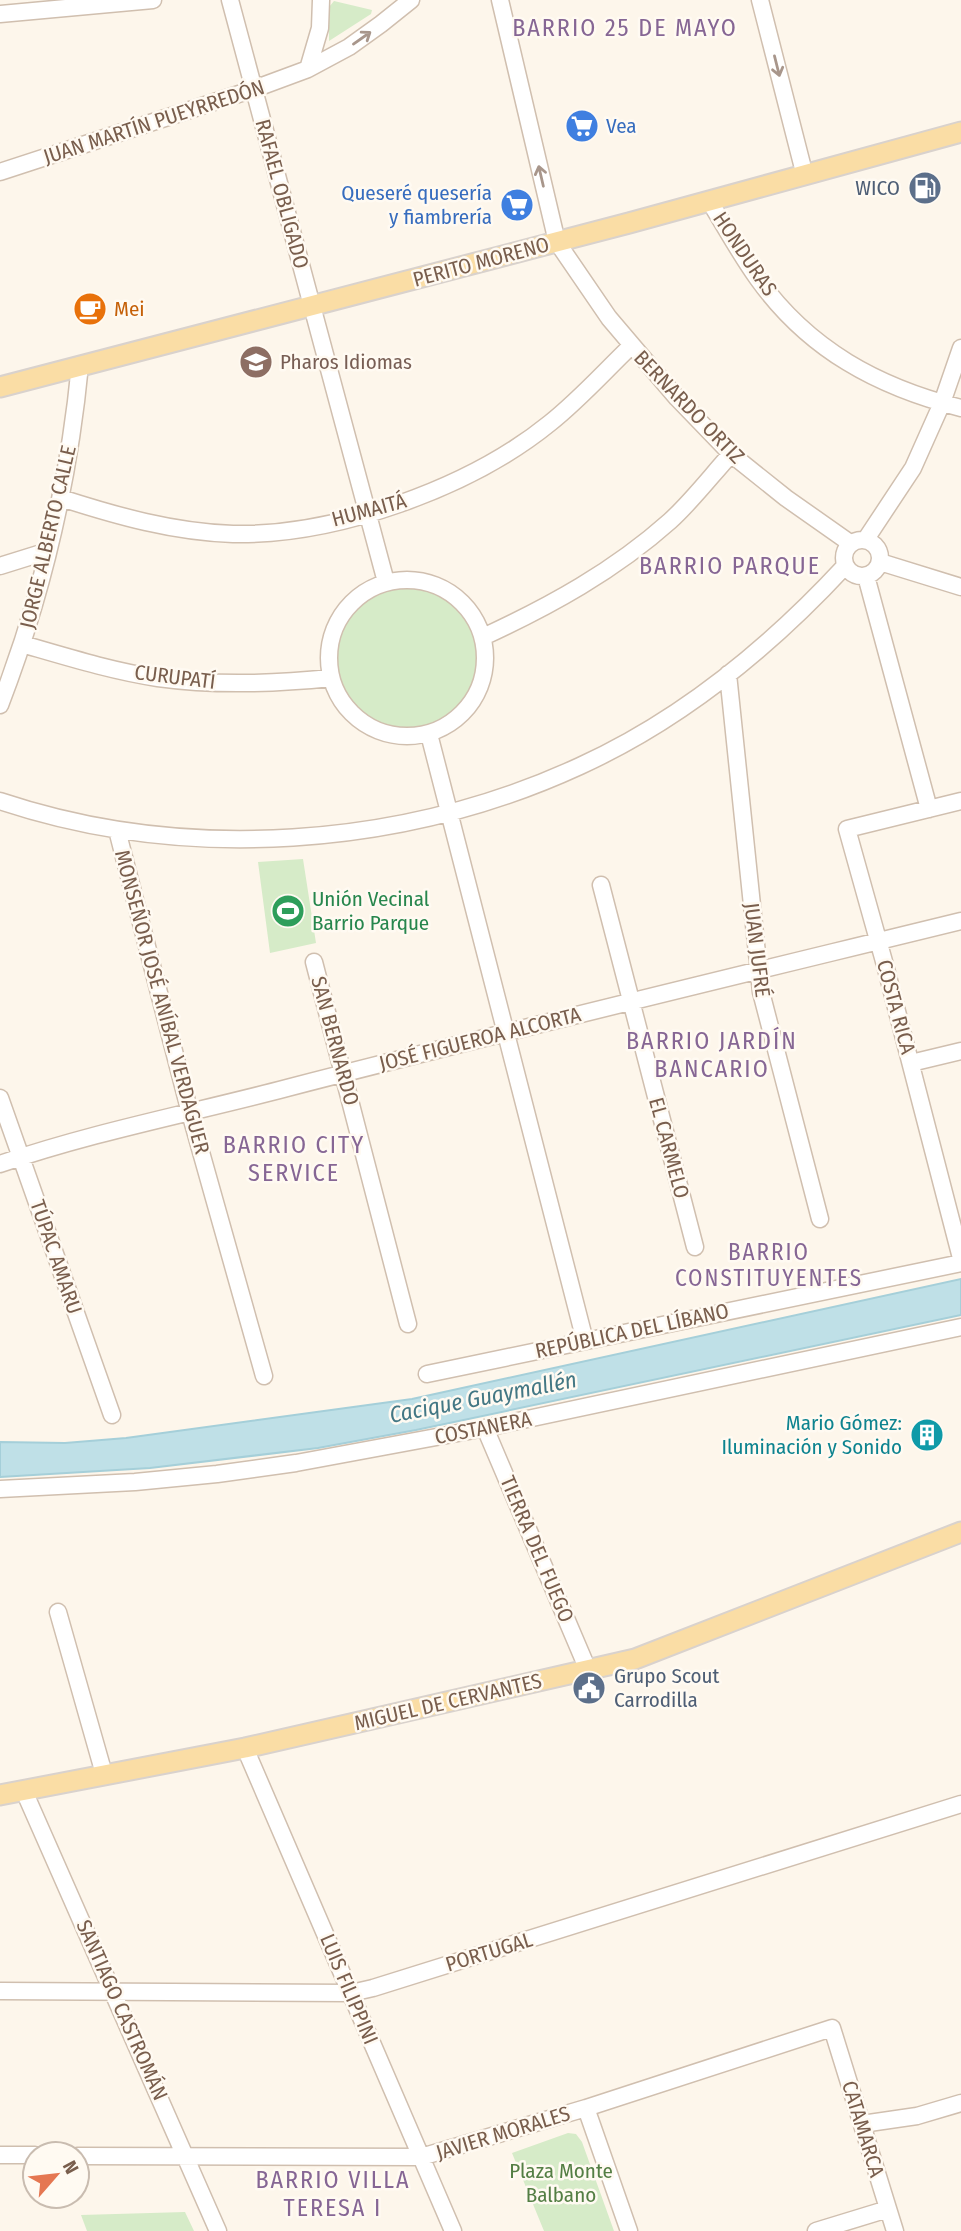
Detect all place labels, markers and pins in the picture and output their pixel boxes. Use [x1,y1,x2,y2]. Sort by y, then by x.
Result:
supermarket icon: Vea [563,107,601,145]
place label: Vea [606,113,637,139]
fuel station icon: WICO [906,169,944,207]
place label: WICO [855,175,900,201]
place label: Queseré quesería y fiambrería [341,180,492,230]
supermarket icon: Queseré quesería y fiambrería [498,186,536,224]
cafe icon: Mei [71,290,109,328]
place label: Mei [114,296,145,322]
school or university icon: Pharos Idiomas [237,343,275,381]
place label: Pharos Idiomas [280,349,412,375]
place label: Unión Vecinal Barrio Parque [312,886,430,936]
sports icon: Unión Vecinal Barrio Parque [269,892,307,930]
place label: Mario Gómez: Iluminación y Sonido [721,1410,902,1460]
building icon: Mario Gómez: Iluminación y Sonido [908,1416,946,1454]
place label: Grupo Scout Carrodilla [614,1663,720,1713]
public building icon: Grupo Scout Carrodilla [570,1669,608,1707]

